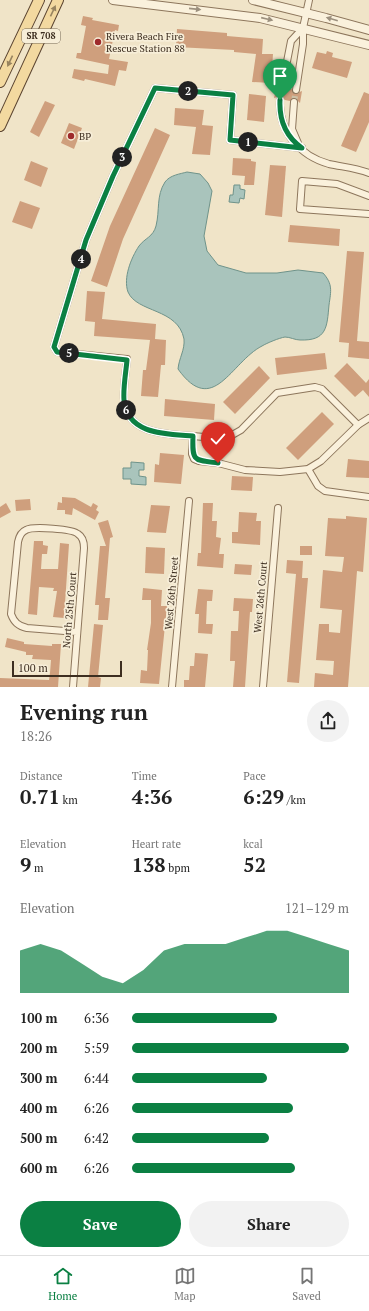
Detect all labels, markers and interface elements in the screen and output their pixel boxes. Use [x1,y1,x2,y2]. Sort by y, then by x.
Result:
one-way arrow [50,5,56,17]
one-way arrow [189,6,201,12]
one-way arrow [325,16,337,22]
one-way arrow [260,17,273,23]
road number: SR 708 [22,29,60,43]
place label: Rivera Beach Fire Rescue Station 88 [106,30,185,55]
marker: Rivera Beach Fire Rescue Station 88 [93,37,103,47]
one-way arrow [7,55,13,66]
pin [263,59,297,100]
icon: arrive [269,65,291,87]
pin: 2 [178,81,198,101]
text: 2 [185,84,191,98]
place label: BP [79,130,91,143]
marker: BP [66,131,76,141]
pin: 1 [238,132,258,152]
text: 1 [245,135,251,149]
pin: 3 [112,147,132,167]
text: 3 [119,150,125,164]
pin: 4 [71,249,91,269]
text: 4 [78,252,84,266]
pin: 5 [59,343,79,363]
text: 5 [66,346,72,360]
pin: 6 [116,400,136,420]
text: 6 [123,403,129,417]
pin [201,422,235,463]
icon: check [207,428,229,450]
street label: West 26th Street [162,556,181,630]
street label: West 26th Court [251,560,270,633]
street label: North 25th Court [60,571,79,649]
scale bar [12,659,122,678]
text: 100 m [18,661,48,675]
text: Evening run [20,697,148,726]
button: share [307,700,349,742]
text: 18:26 [20,727,52,745]
text: Distance [20,769,63,783]
text: Time [132,769,157,783]
text: Pace [243,769,266,783]
text: 0.71 [20,783,60,810]
text: 4:36 [132,783,172,810]
text: 6:29 [243,783,284,810]
text: km [60,793,78,807]
text: /km [284,793,306,807]
text: Elevation [20,837,66,851]
text: Heart rate [132,837,181,851]
text: kcal [243,837,263,851]
text: 9 [20,851,31,878]
text: 138 [132,851,166,878]
text: 52 [243,851,266,878]
text: m [31,861,43,875]
text: bpm [166,861,190,875]
text: Elevation [20,899,75,917]
text: 121–129 m [285,899,349,917]
text: 100 m [20,1009,58,1027]
text: 6:36 [84,1009,109,1027]
text: 200 m [20,1039,58,1057]
text: 5:59 [84,1039,109,1057]
text: 300 m [20,1069,58,1087]
text: 6:44 [84,1069,109,1087]
text: 400 m [20,1099,58,1117]
text: 6:26 [84,1099,109,1117]
text: 500 m [20,1129,58,1147]
text: 6:42 [84,1129,109,1147]
text: 600 m [20,1159,58,1177]
text: 6:26 [84,1159,109,1177]
button: Save [20,1201,181,1247]
button: Share [189,1201,349,1247]
tab: Home [48,1265,77,1303]
tab: Map [174,1265,196,1303]
tab: Saved [292,1265,321,1303]

